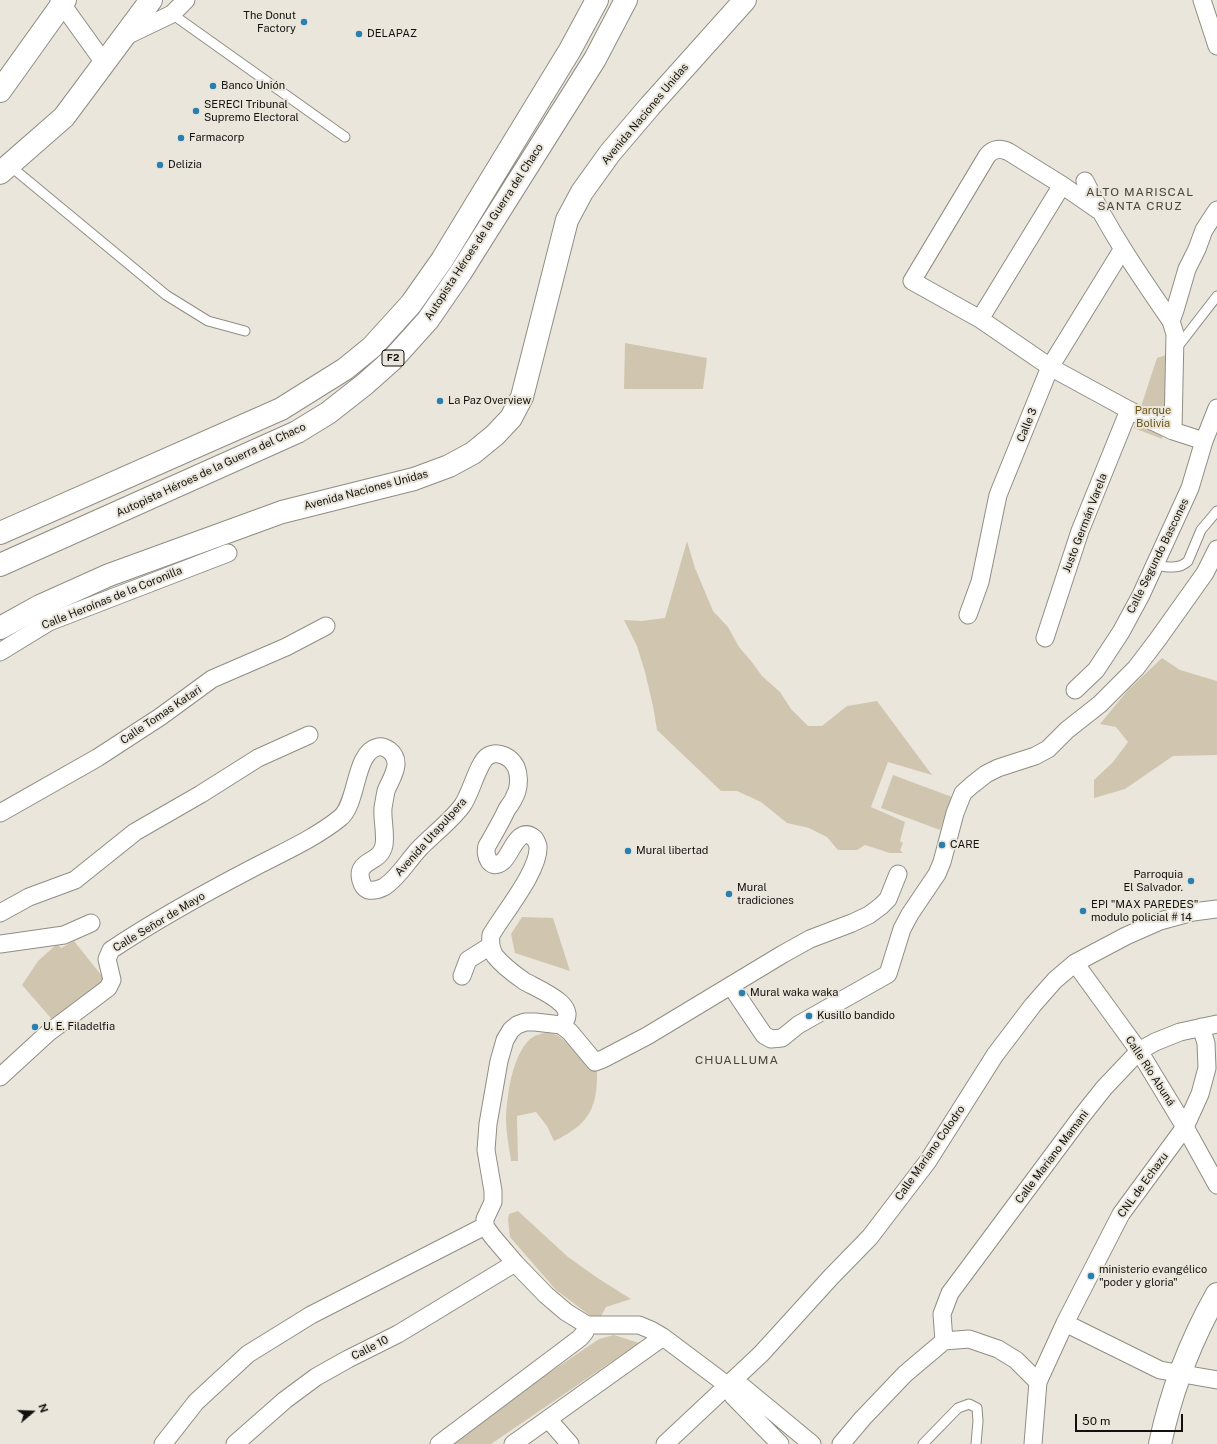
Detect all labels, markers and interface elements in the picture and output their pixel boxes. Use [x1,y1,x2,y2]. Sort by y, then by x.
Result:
place label: The Donut Factory [243,9,296,35]
marker: The Donut Factory [299,17,309,27]
place label: DELAPAZ [367,27,417,41]
marker: DELAPAZ [354,29,364,39]
street label: Avenida Naciones Unidas [599,61,691,167]
place label: Banco Unión [221,79,285,93]
marker: Banco Unión [208,81,218,91]
place label: SERECI Tribunal Supremo Electoral [204,98,299,124]
marker: SERECI Tribunal Supremo Electoral [191,106,201,116]
place label: Farmacorp [189,131,244,145]
marker: Farmacorp [176,133,186,143]
street label: Autopista Héroes de la Guerra del Chaco [422,141,546,323]
place label: Delizia [168,158,202,172]
marker: Delizia [155,160,165,170]
district label: ALTO MARISCAL SANTA CRUZ [1086,185,1194,213]
road number: F2 [382,350,404,366]
place label: La Paz Overview [448,394,531,408]
marker: La Paz Overview [435,396,445,406]
park label: Parque Bolivia [1135,404,1171,430]
street label: Calle 3 [1014,406,1040,444]
street label: Autopista Héroes de la Guerra del Chaco [114,420,308,520]
street label: Avenida Naciones Unidas [302,467,430,513]
street label: Justo Germán Varela [1060,472,1110,574]
street label: Calle Segundo Bascones [1124,496,1192,616]
street label: Calle Heroínas de la Coronilla [40,564,184,632]
street label: Calle Tomas Katari [118,683,204,747]
street label: Avenida Utapulpera [392,795,470,879]
place label: CARE [950,838,980,852]
marker: CARE [937,840,947,850]
place label: Mural libertad [636,844,708,858]
marker: Mural libertad [623,846,633,856]
place label: Parroquia El Salvador. [1124,868,1183,894]
marker: Parroquia El Salvador. [1186,876,1196,886]
place label: Mural tradiciones [737,881,794,907]
street label: Calle Señor de Mayo [111,889,207,955]
marker: Mural tradiciones [724,889,734,899]
place label: EPI "MAX PAREDES" modulo policial # 14 [1091,898,1198,924]
marker: EPI "MAX PAREDES" modulo policial # 14 [1078,906,1088,916]
place label: Mural waka waka [750,986,838,1000]
marker: Mural waka waka [737,988,747,998]
place label: Kusillo bandido [817,1009,895,1023]
marker: Kusillo bandido [804,1011,814,1021]
place label: U. E. Filadelfia [43,1020,115,1034]
marker: U. E. Filadelfia [30,1022,40,1032]
street label: Calle Río Abuná [1122,1033,1178,1109]
district label: CHUALLUMA [695,1053,779,1067]
street label: Calle Mariano Colodro [892,1103,968,1203]
street label: Calle Mariano Mamani [1013,1108,1091,1206]
street label: CNL de Echazu [1115,1150,1171,1220]
place label: ministerio evangélico "poder y gloria" [1099,1263,1207,1289]
marker: ministerio evangélico "poder y gloria" [1086,1271,1096,1281]
street label: Calle 10 [349,1333,391,1363]
north arrow [12,1392,52,1432]
text: N [36,1402,50,1414]
scale bar [1077,1406,1185,1432]
text: 50 m [1082,1414,1110,1428]

